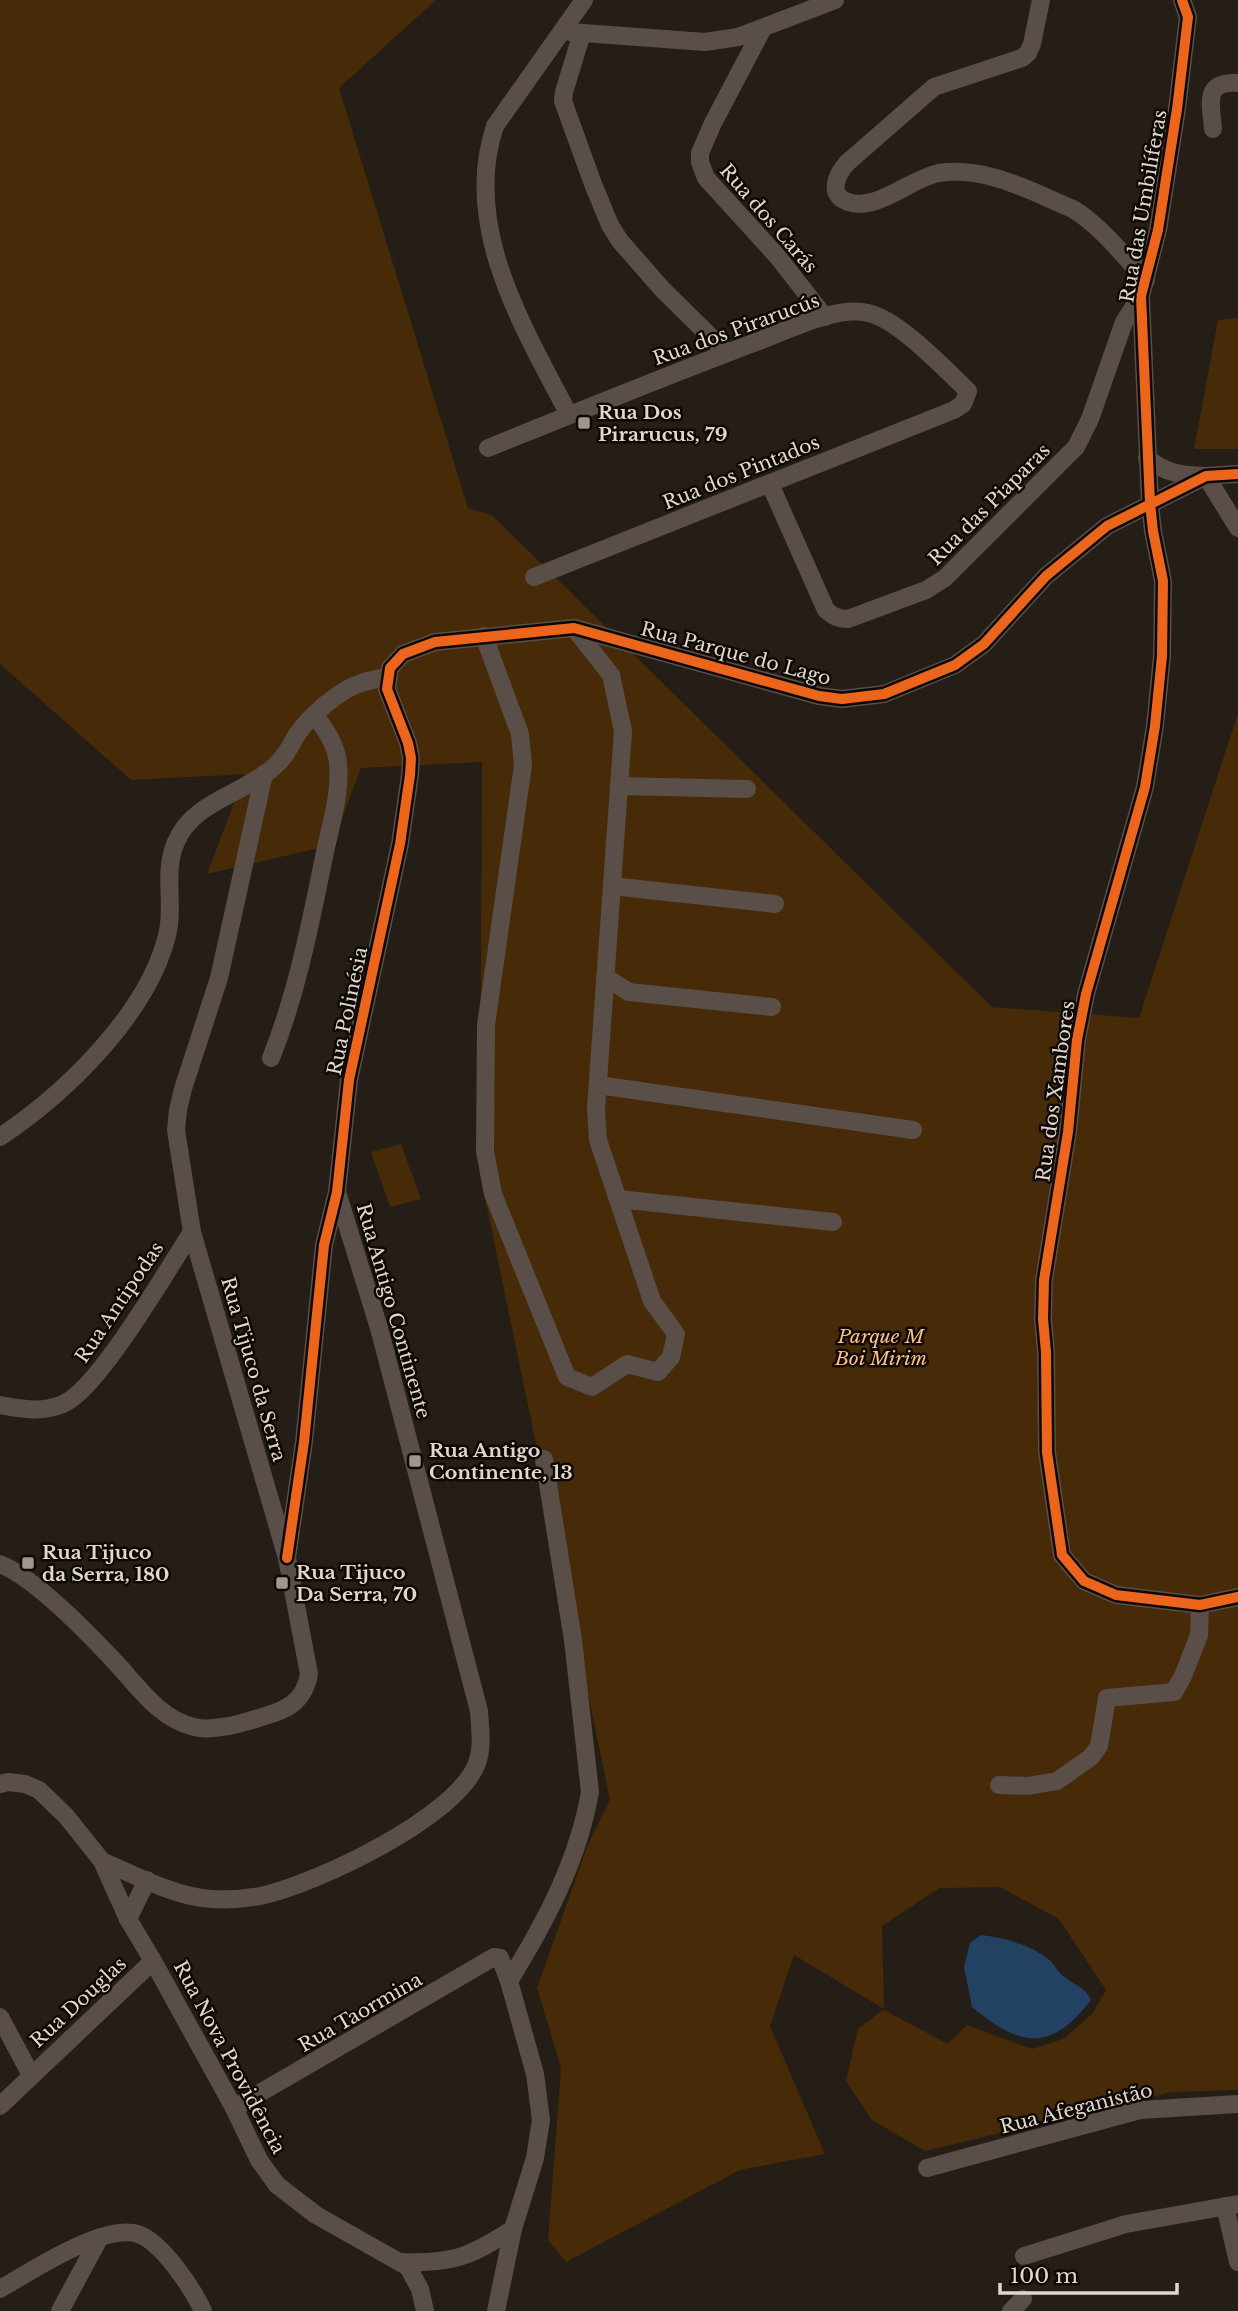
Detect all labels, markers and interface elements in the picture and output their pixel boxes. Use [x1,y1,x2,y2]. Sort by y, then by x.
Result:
street label: Rua das Umbilíferas [1115,108,1172,304]
street label: Rua dos Carás [715,159,822,277]
street label: Rua dos Pirarucús [650,289,822,370]
place label: Rua Dos Pirarucus, 79 [598,401,727,446]
marker: Rua Dos Pirarucus, 79 [576,415,592,431]
street label: Rua dos Pintados [659,431,823,514]
street label: Rua das Piaparas [924,439,1055,570]
street label: Rua Parque do Lago [638,617,833,690]
street label: Rua Polinésia [323,944,372,1077]
street label: Rua dos Xambores [1031,999,1080,1183]
street label: Rua Antigo Continente [352,1201,435,1421]
street label: Rua Antipodas [70,1237,168,1367]
street label: Rua Tijuco da Serra [216,1274,291,1465]
park label: Parque M Boi Mirim [834,1325,928,1370]
place label: Rua Antigo Continente, 13 [429,1439,573,1484]
marker: Rua Antigo Continente, 13 [407,1453,423,1469]
place label: Rua Tijuco da Serra, 180 [42,1541,169,1586]
marker: Rua Tijuco da Serra, 180 [20,1555,36,1571]
place label: Rua Tijuco Da Serra, 70 [296,1561,417,1606]
marker: Rua Tijuco Da Serra, 70 [274,1575,290,1591]
street label: Rua Douglas [26,1952,131,2052]
street label: Rua Nova Providência [169,1957,290,2158]
street label: Rua Taormina [294,1968,426,2057]
street label: Rua Afeganistão [998,2078,1155,2139]
scale bar [1000,2252,1177,2296]
text: 100 m [1010,2263,1078,2289]

